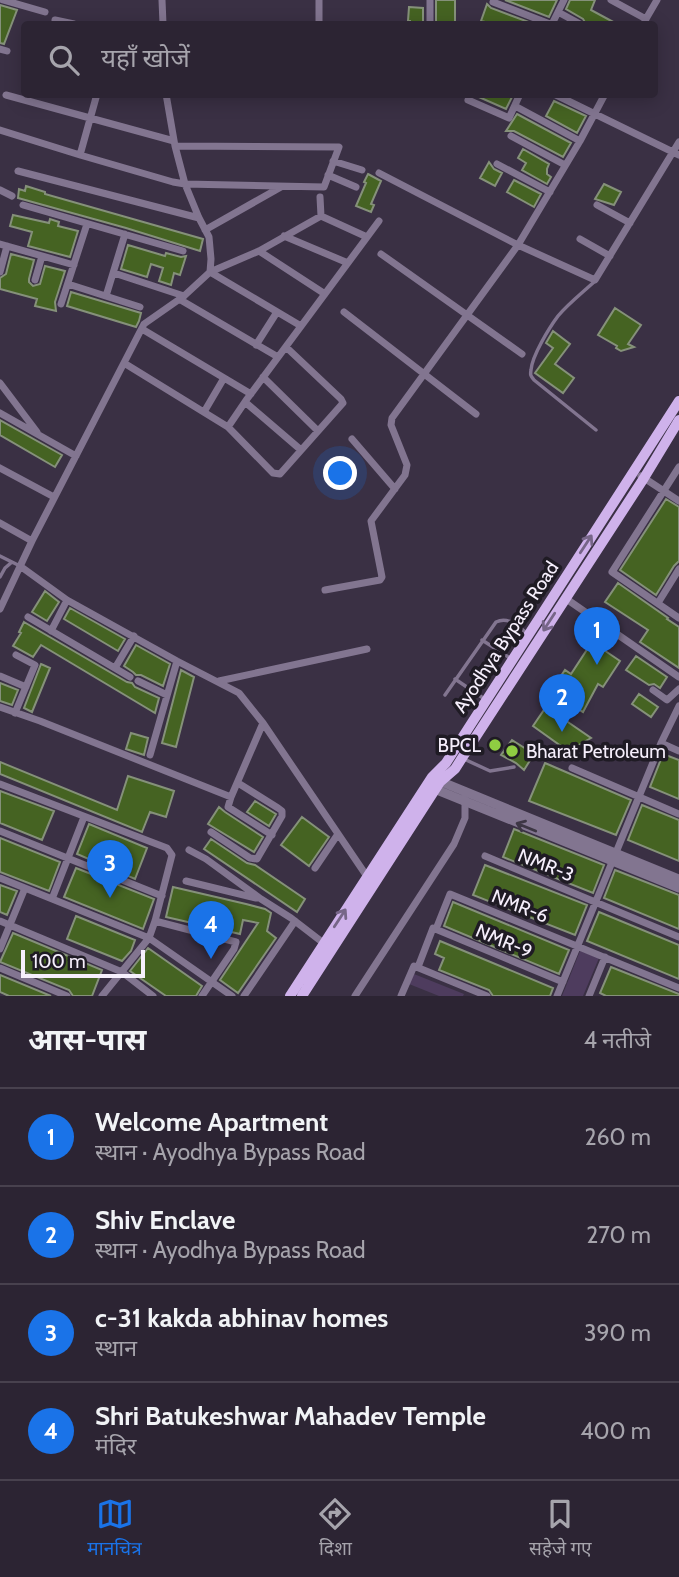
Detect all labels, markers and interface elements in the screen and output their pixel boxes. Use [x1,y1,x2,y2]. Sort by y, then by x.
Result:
search box [21,21,658,98]
icon: search [45,41,83,79]
text: यहाँ खोजें [101,42,190,74]
your location [323,456,357,490]
one-way arrow [580,535,594,555]
street label: Ayodhya Bypass Road [448,557,564,717]
pin: 1 [574,607,620,665]
one-way arrow [542,612,557,631]
pin: 2 [539,674,585,732]
place label: BPCL [438,734,481,757]
marker: BPCL [487,737,503,753]
place label: Bharat Petroleum [526,740,666,763]
marker: Bharat Petroleum [504,743,520,759]
one-way arrow [516,819,538,832]
pin: 3 [87,840,133,898]
street label: NMR-3 [515,843,577,887]
street label: NMR-6 [488,884,552,928]
pin: 4 [188,901,234,959]
one-way arrow [333,909,347,928]
street label: NMR-9 [472,919,536,963]
scale bar [21,947,145,979]
text: 100 m [32,950,86,973]
text: आस-पास [28,1021,146,1058]
text: 4 नतीजे [584,1026,651,1054]
text: Welcome Apartment [95,1106,328,1138]
text: 1 [47,1123,55,1151]
text: 260 m [584,1123,651,1151]
text: स्थान · Ayodhya Bypass Road [95,1138,365,1166]
text: Shiv Enclave [95,1204,235,1236]
text: 2 [45,1221,57,1249]
text: 270 m [586,1221,651,1249]
text: स्थान · Ayodhya Bypass Road [95,1236,365,1264]
text: c-31 kakda abhinav homes [95,1302,388,1334]
text: 3 [45,1319,57,1347]
text: 390 m [584,1319,651,1347]
text: स्थान [95,1334,137,1362]
text: Shri Batukeshwar Mahadev Temple [95,1400,486,1432]
text: 4 [44,1417,58,1445]
text: 400 m [580,1417,651,1445]
text: मंदिर [95,1432,136,1460]
tab: मानचित्र [87,1495,142,1563]
tab: दिशा [316,1495,354,1563]
tab: सहेजे गए [529,1495,592,1563]

